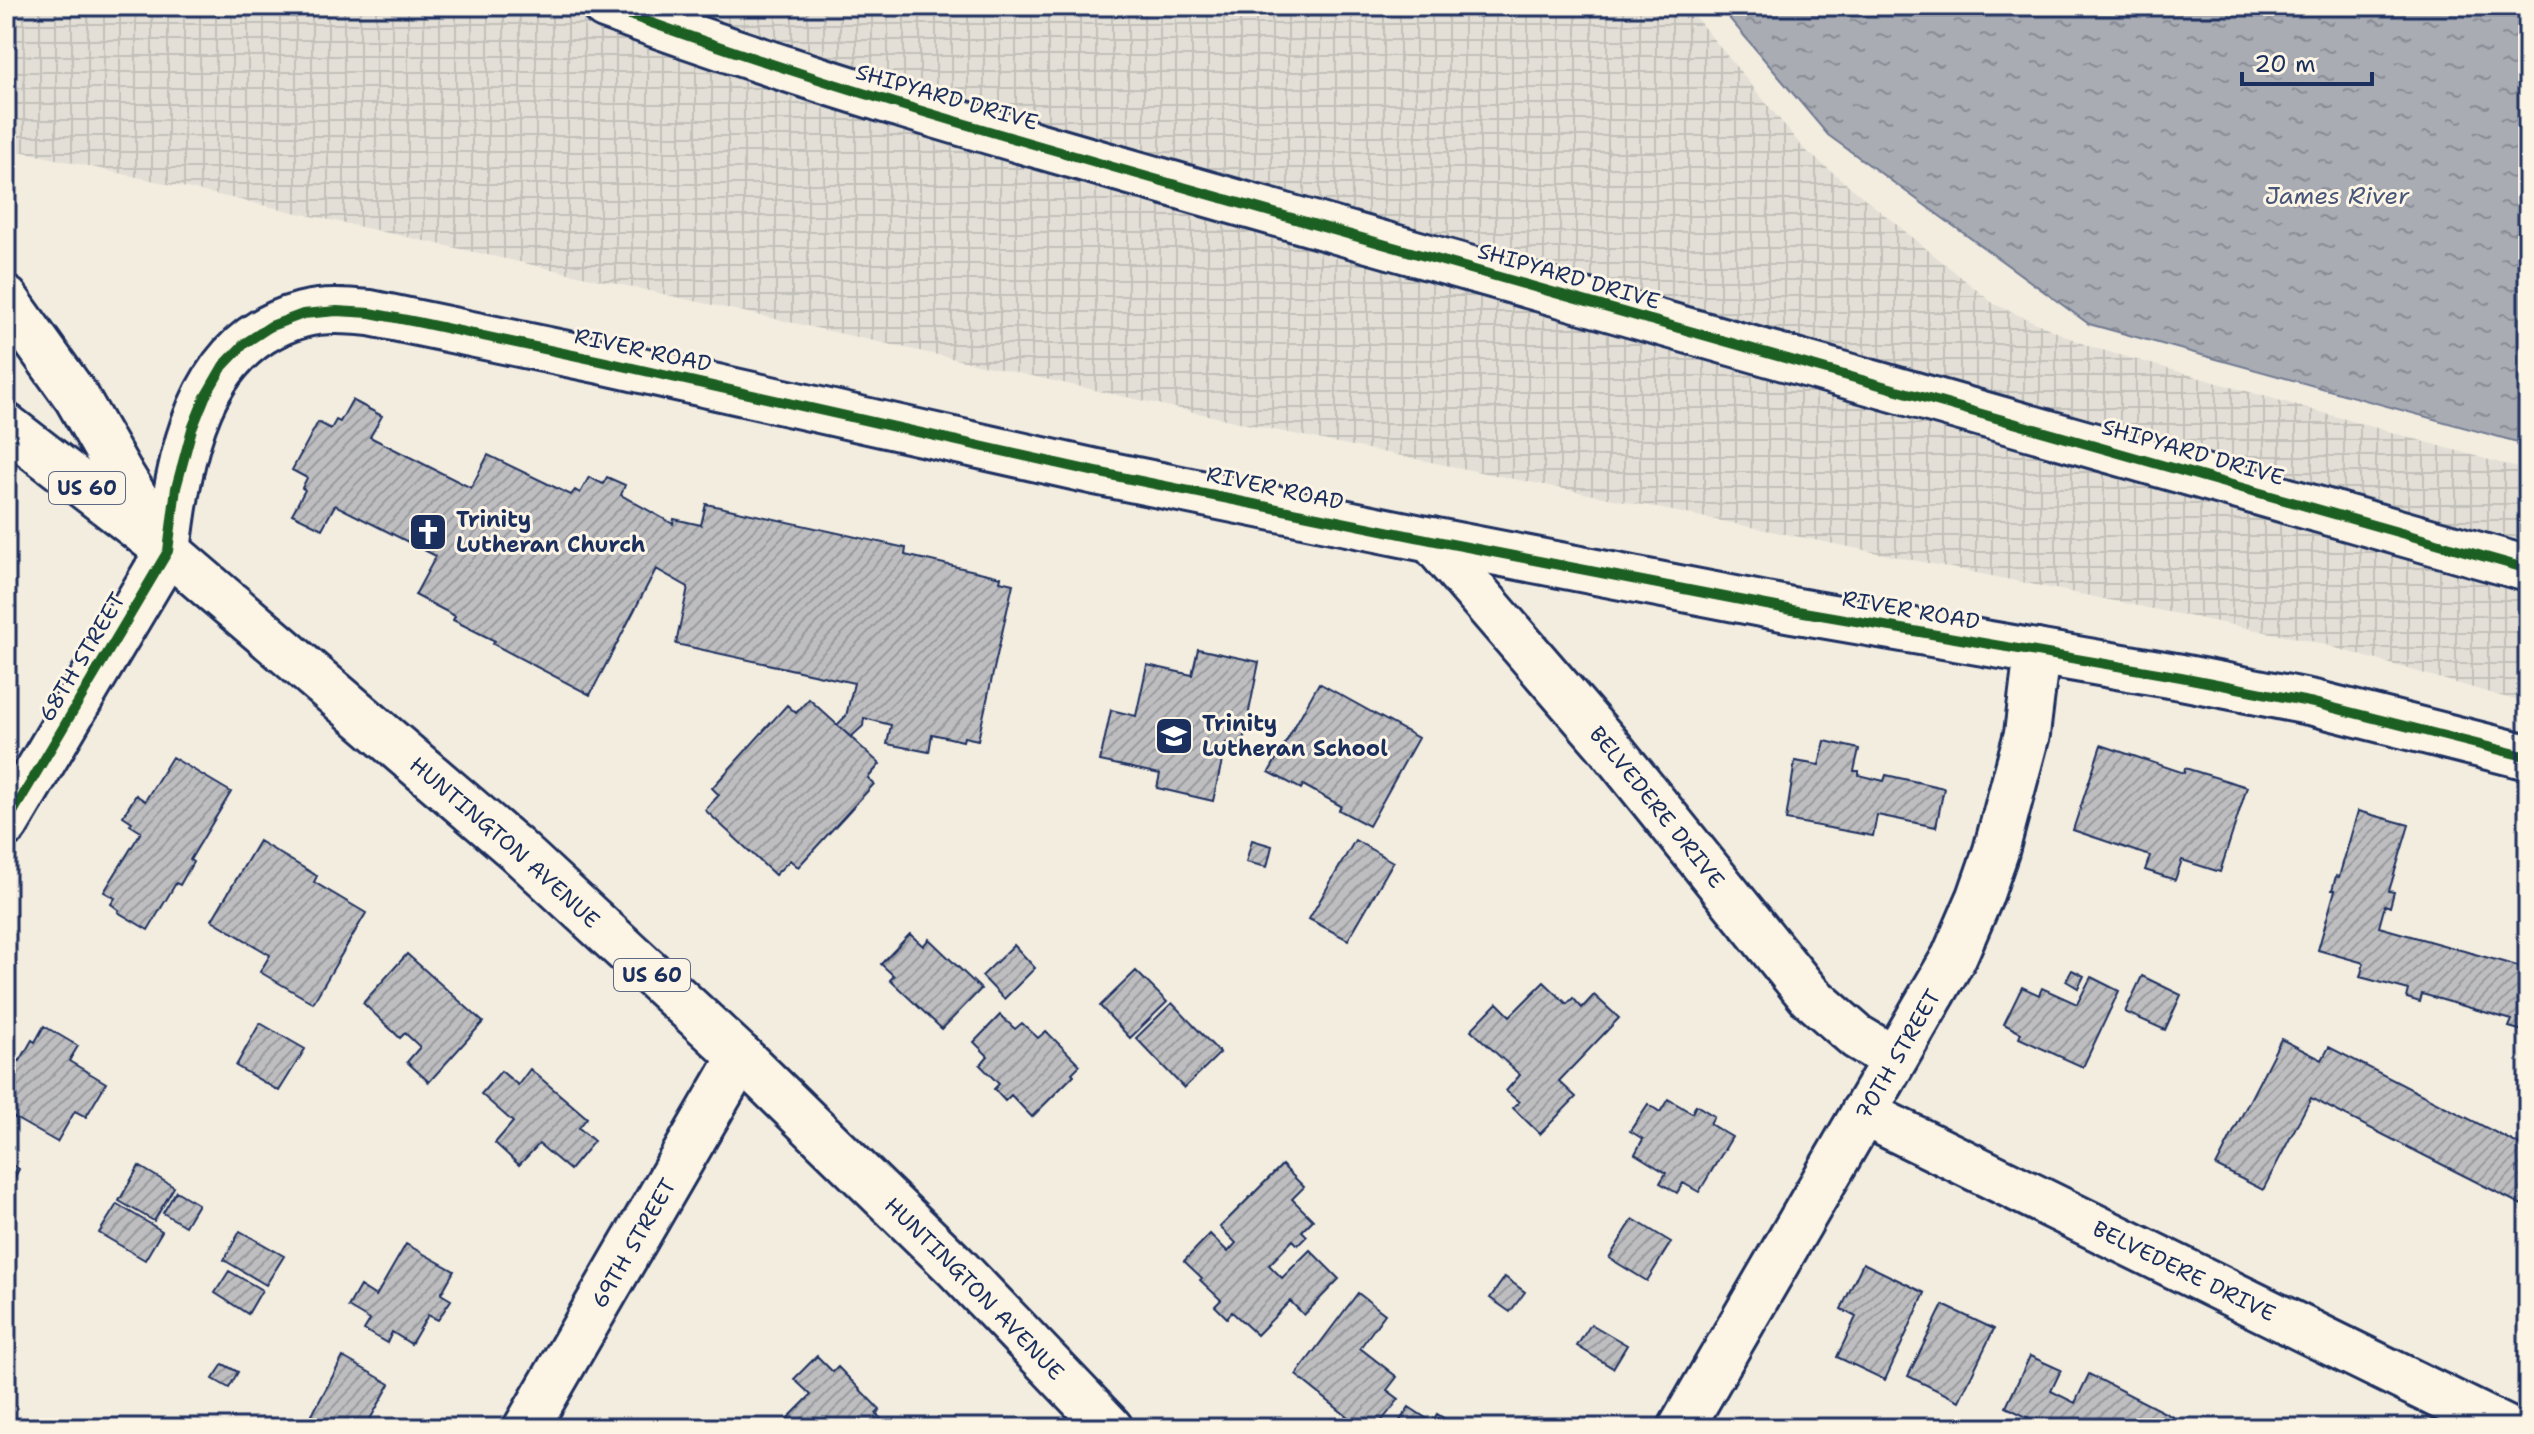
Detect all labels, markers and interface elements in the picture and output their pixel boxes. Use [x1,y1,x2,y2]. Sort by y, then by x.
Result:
scale bar [2242,36,2372,86]
text: 20 m [2254,48,2316,80]
street label: SHIPYARD DRIVE [852,57,1042,137]
water label: James River [2265,180,2410,212]
street label: SHIPYARD DRIVE [1474,236,1664,316]
street label: RIVER ROAD [572,321,714,379]
street label: SHIPYARD DRIVE [2098,412,2288,492]
street label: RIVER ROAD [1204,459,1346,517]
road number: US 60 [49,472,125,504]
place label: Trinity Lutheran Church [456,505,646,559]
church icon: Trinity Lutheran Church [407,511,449,553]
street label: RIVER ROAD [1840,584,1982,636]
street label: 68TH STREET [32,587,132,727]
place label: Trinity Lutheran School [1202,709,1388,763]
school or university icon: Trinity Lutheran School [1153,715,1195,757]
street label: BELVEDERE DRIVE [1583,720,1732,894]
street label: HUNTINGTON AVENUE [404,750,606,934]
road number: US 60 [614,959,690,991]
street label: 70TH STREET [1848,983,1947,1125]
street label: 69TH STREET [584,1172,682,1313]
street label: HUNTINGTON AVENUE [878,1191,1071,1386]
street label: BELVEDERE DRIVE [2088,1214,2281,1328]

